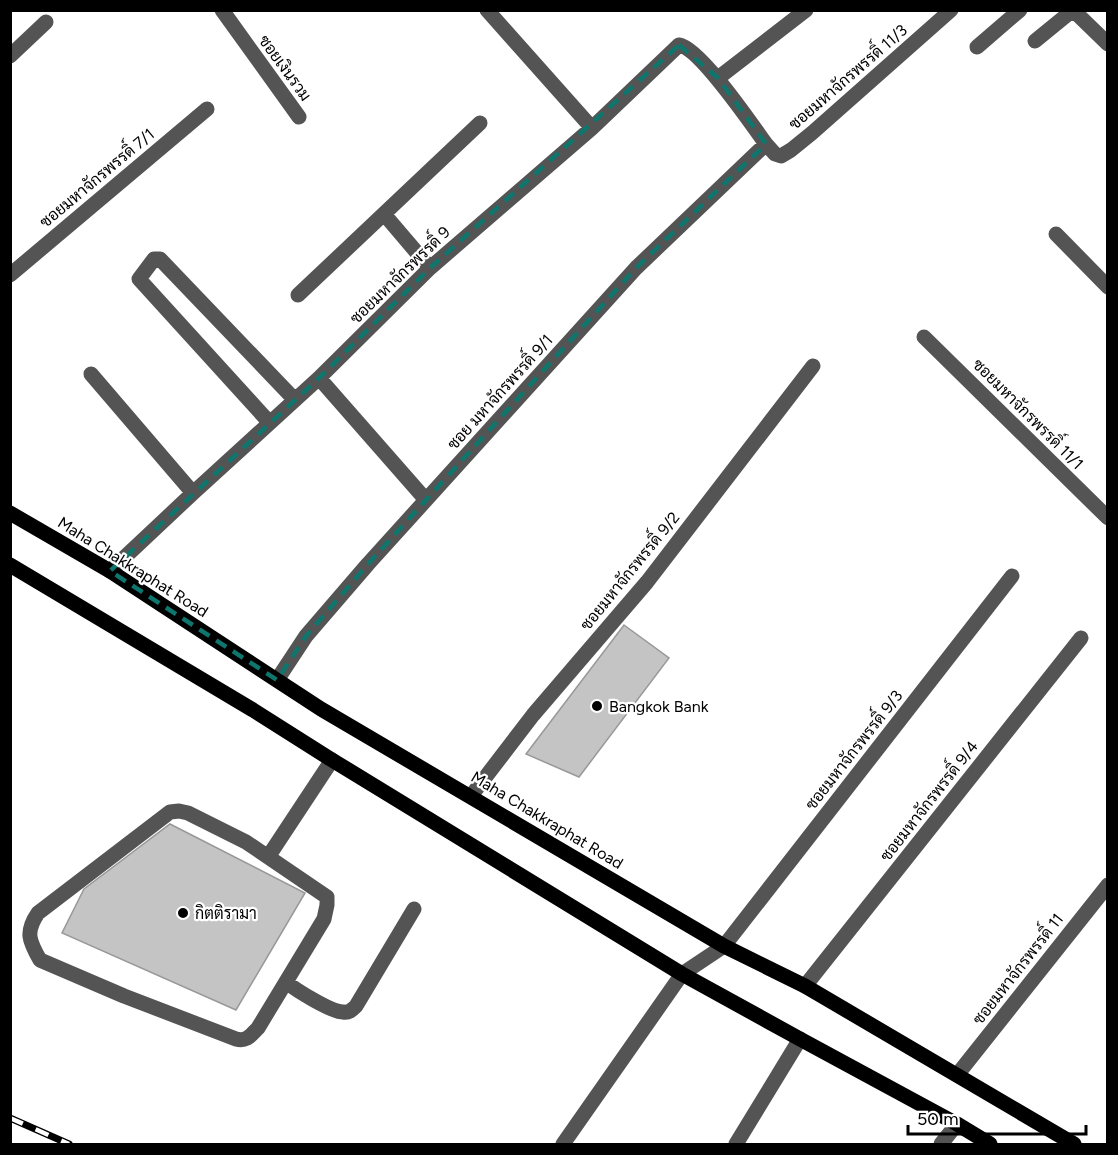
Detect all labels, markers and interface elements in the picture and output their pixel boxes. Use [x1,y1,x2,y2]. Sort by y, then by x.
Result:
street label: ซอยมหาจักรพรรดิ์ 11/3 [781,16,911,134]
street label: ซอยเงินรวม [255,31,315,105]
street label: ซอยมหาจักรพรรดิ์ 7/1 [32,120,158,232]
street label: ซอยมหาจักรพรรดิ์ 9 [342,219,454,328]
street label: ซอย มหาจักรพรรดิ์ 9/1 [439,327,557,453]
street label: ซอยมหาจักรพรรดิ์ 11/1 [969,351,1091,473]
street label: ซอยมหาจักรพรรดิ์ 9/2 [572,505,684,634]
street label: Maha Chakkraphat Road [54,513,212,621]
street label: ซอยมหาจักรพรรดิ์ 9/3 [797,683,907,814]
place label: Bangkok Bank [609,697,709,716]
marker: Bangkok Bank [590,699,604,713]
street label: ซอยมหาจักรพรรดิ์ 9/4 [872,734,982,865]
street label: Maha Chakkraphat Road [468,767,626,873]
place label: กิตติรามา [195,904,257,923]
marker: กิตติรามา [176,906,190,920]
street label: ซอยมหาจักรพรรดิ์ 11 [965,906,1067,1028]
scale bar [908,1098,1086,1136]
text: 50 m [917,1108,959,1130]

